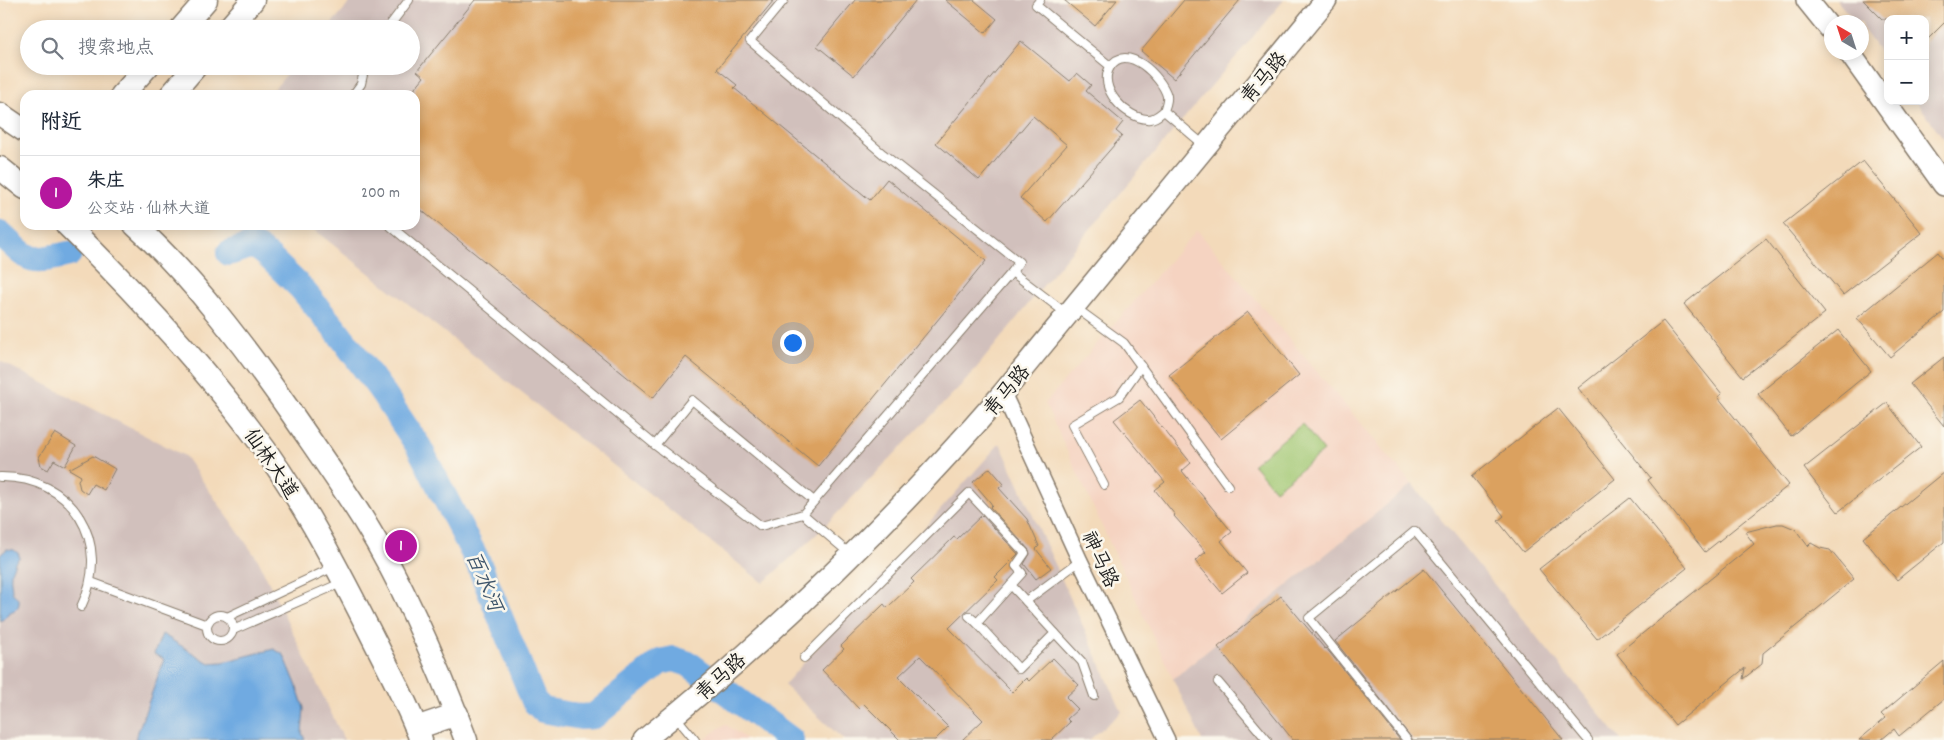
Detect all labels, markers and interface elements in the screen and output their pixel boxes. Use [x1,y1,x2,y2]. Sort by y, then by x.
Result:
north arrow [1824,15,1869,60]
map controls [1884,15,1929,105]
button: + [1884,15,1929,60]
search box [20,20,420,75]
icon: search [38,34,66,62]
text: 搜索地点 [78,36,154,63]
street label: 青马路 [1235,46,1296,111]
button: − [1884,60,1929,105]
text: 附近 [40,109,82,139]
text: 朱庄 [87,169,125,196]
text: 1 [54,182,58,205]
text: 200 m [361,182,400,205]
text: 公交站 · 仙林大道 [87,198,210,221]
your location [780,330,806,356]
street label: 青马路 [978,359,1039,424]
street label: 仙林大道 [236,424,303,506]
pin: 1 [385,527,417,565]
street label: 神马路 [1073,527,1124,594]
water label: 百水河 [456,547,510,620]
street label: 青马路 [690,647,754,709]

